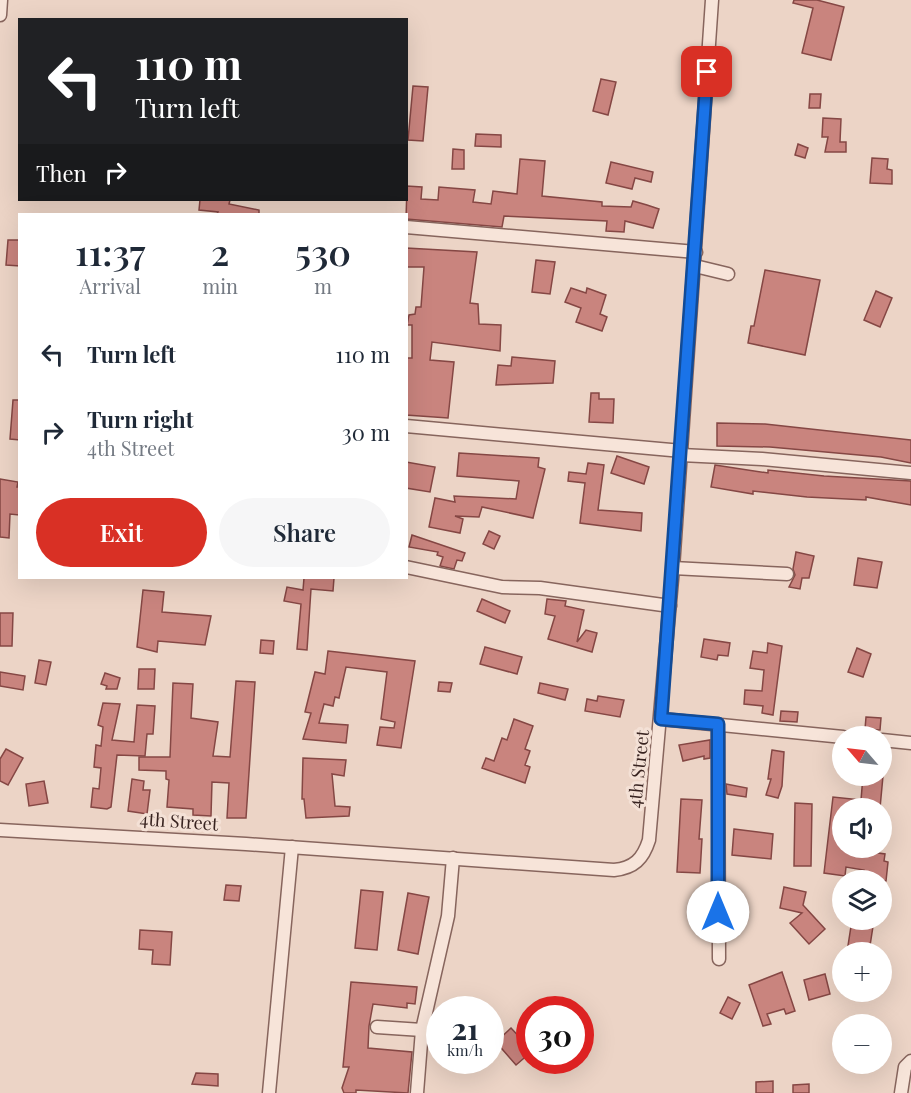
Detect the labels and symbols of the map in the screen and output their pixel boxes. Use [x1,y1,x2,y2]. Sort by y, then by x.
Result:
pin [681,46,732,97]
north arrow [832,726,892,786]
street label: 4th Street [622,728,654,809]
street label: 4th Street [139,806,220,836]
position arrow [686,880,750,944]
speed limit sign: 30 [516,996,594,1074]

